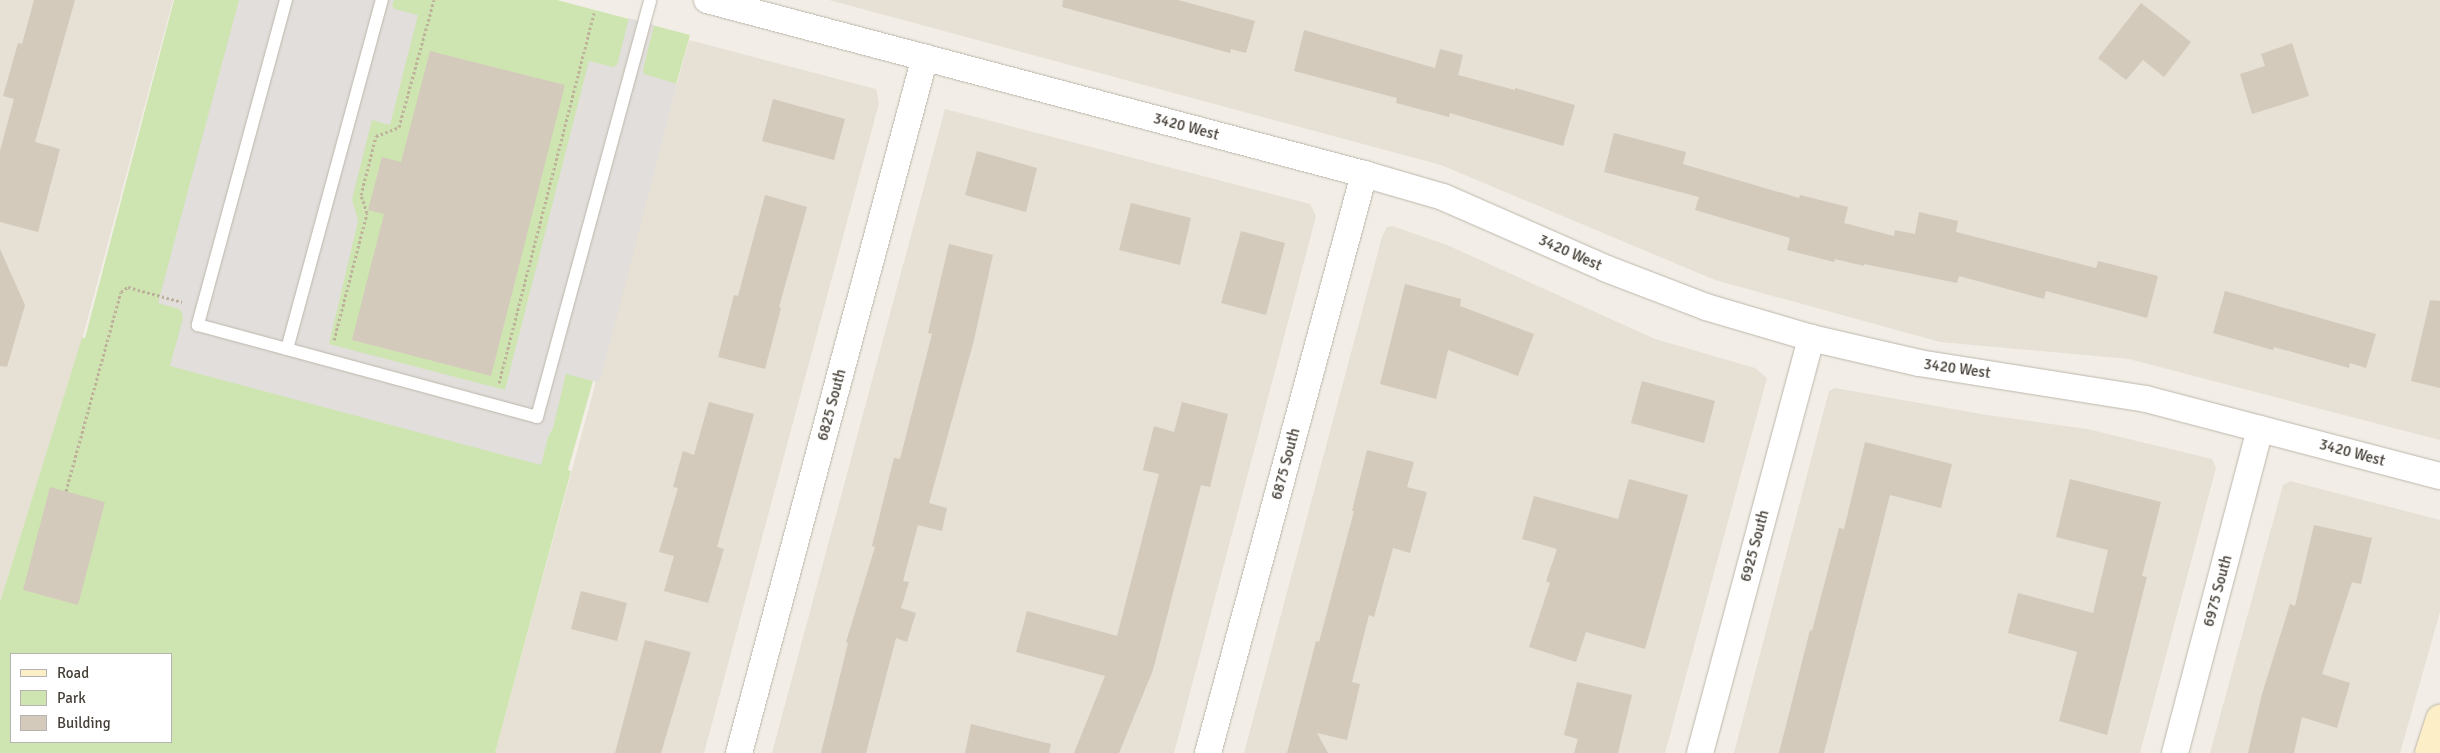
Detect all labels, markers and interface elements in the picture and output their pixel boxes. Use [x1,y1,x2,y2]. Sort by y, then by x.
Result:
street label: 3420 West [1151,110,1221,144]
street label: 3420 West [1536,231,1604,275]
street label: 3420 West [1922,355,1992,383]
street label: 6825 South [814,367,850,443]
street label: 6875 South [1268,426,1304,502]
street label: 3420 West [2317,436,2387,470]
street label: 6925 South [1737,508,1773,584]
street label: 6975 South [2200,553,2236,629]
legend [10,653,172,743]
text: Road [57,664,89,682]
text: Park [57,689,86,707]
text: Building [57,714,111,732]

